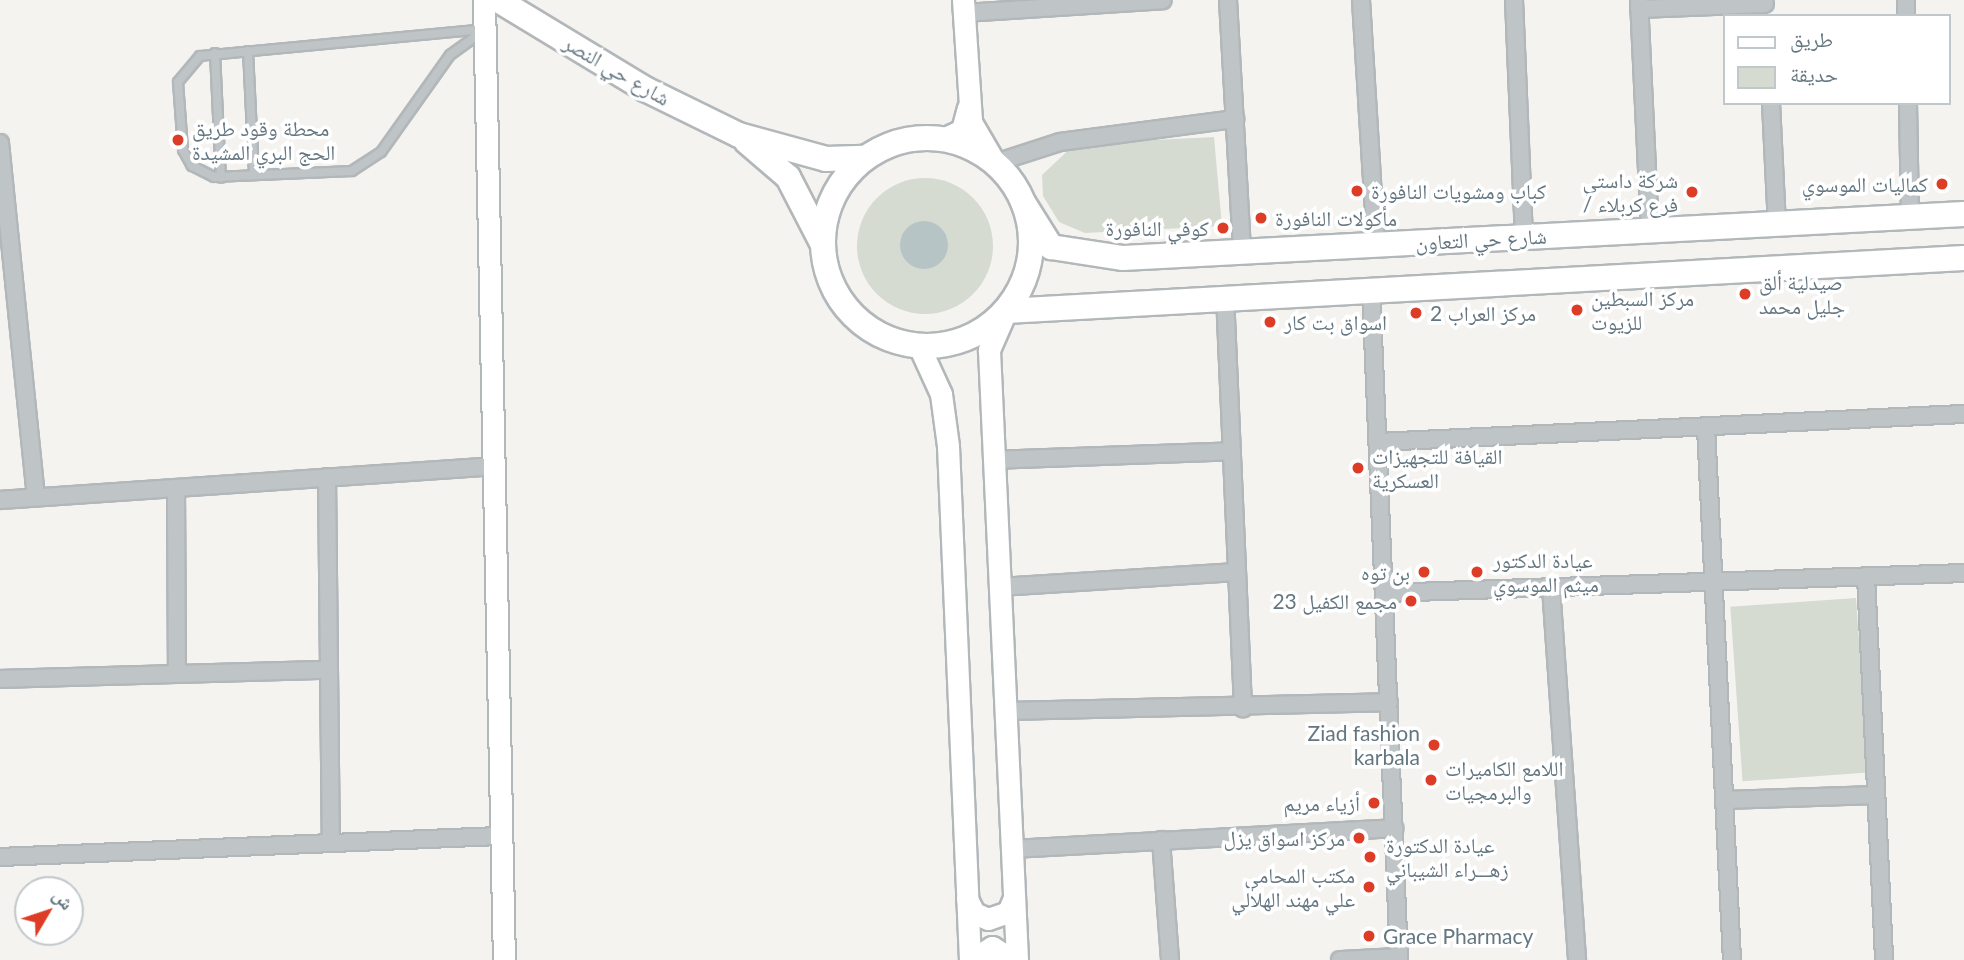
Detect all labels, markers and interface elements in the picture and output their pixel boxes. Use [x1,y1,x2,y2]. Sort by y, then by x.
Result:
legend [1722,14,1950,105]
text: طريق [1790,26,1833,51]
street label: شارع حي النصر [559,29,675,111]
text: حديقة [1790,61,1838,86]
place label: محطة وقود طريق الحج البري المشيدة [192,115,335,165]
marker: محطة وقود طريق الحج البري المشيدة [170,132,186,148]
place label: شركة داستي / فرع كربلاء [1583,167,1678,217]
place label: كماليات الموسوي [1802,171,1928,197]
marker: كماليات الموسوي [1934,176,1950,192]
place label: كباب ومشويات النافورة [1371,178,1546,204]
marker: كباب ومشويات النافورة [1349,183,1365,199]
marker: شركة داستي / فرع كربلاء [1684,184,1700,200]
place label: مأكولات النافورة [1275,205,1397,231]
marker: مأكولات النافورة [1253,210,1269,226]
place label: كوفي النافورة [1106,215,1209,241]
marker: كوفي النافورة [1215,220,1231,236]
street label: شارع حي التعاون [1415,223,1547,255]
place label: صيدلية ألق جليل محمد [1759,269,1845,319]
place label: مركز السبطين للزيوت [1591,285,1694,335]
marker: صيدلية ألق جليل محمد [1737,286,1753,302]
place label: مركز العراب 2 [1430,300,1536,326]
marker: مركز السبطين للزيوت [1569,302,1585,318]
marker: مركز العراب 2 [1408,305,1424,321]
place label: اسواق بت كار [1284,309,1387,335]
marker: اسواق بت كار [1262,314,1278,330]
place label: القيافة للتجهيزات العسكرية [1372,443,1503,493]
marker: القيافة للتجهيزات العسكرية [1350,460,1366,476]
place label: عيادة الدكتور ميثم الموسوي [1493,547,1599,597]
place label: بن توه [1361,559,1410,585]
marker: عيادة الدكتور ميثم الموسوي [1467,562,1487,582]
marker: بن توه [1416,564,1432,580]
place label: مجمع الكفيل 23 [1272,588,1397,614]
marker: مجمع الكفيل 23 [1403,593,1419,609]
place label: Ziad fashion karbala [1308,720,1420,770]
marker: Ziad fashion karbala [1426,737,1442,753]
place label: اللامع الكاميرات والبرمجيات [1445,755,1563,805]
marker: اللامع الكاميرات والبرمجيات [1423,772,1439,788]
place label: أزياء مريم [1283,790,1360,816]
marker: أزياء مريم [1366,795,1382,811]
place label: مركز اسواق يزل [1224,825,1345,851]
marker: مركز اسواق يزل [1351,830,1367,846]
place label: عيادة الدكتورة زهـــراء الشيباني [1386,832,1509,882]
marker: عيادة الدكتورة زهـــراء الشيباني [1360,847,1380,867]
place label: مكتب المحامي علي مهند الهلالي [1231,862,1355,912]
north arrow [14,876,84,946]
marker: مكتب المحامي علي مهند الهلالي [1361,879,1377,895]
text: ش [49,884,79,914]
place label: Grace Pharmacy [1383,923,1533,949]
marker: Grace Pharmacy [1361,928,1377,944]

